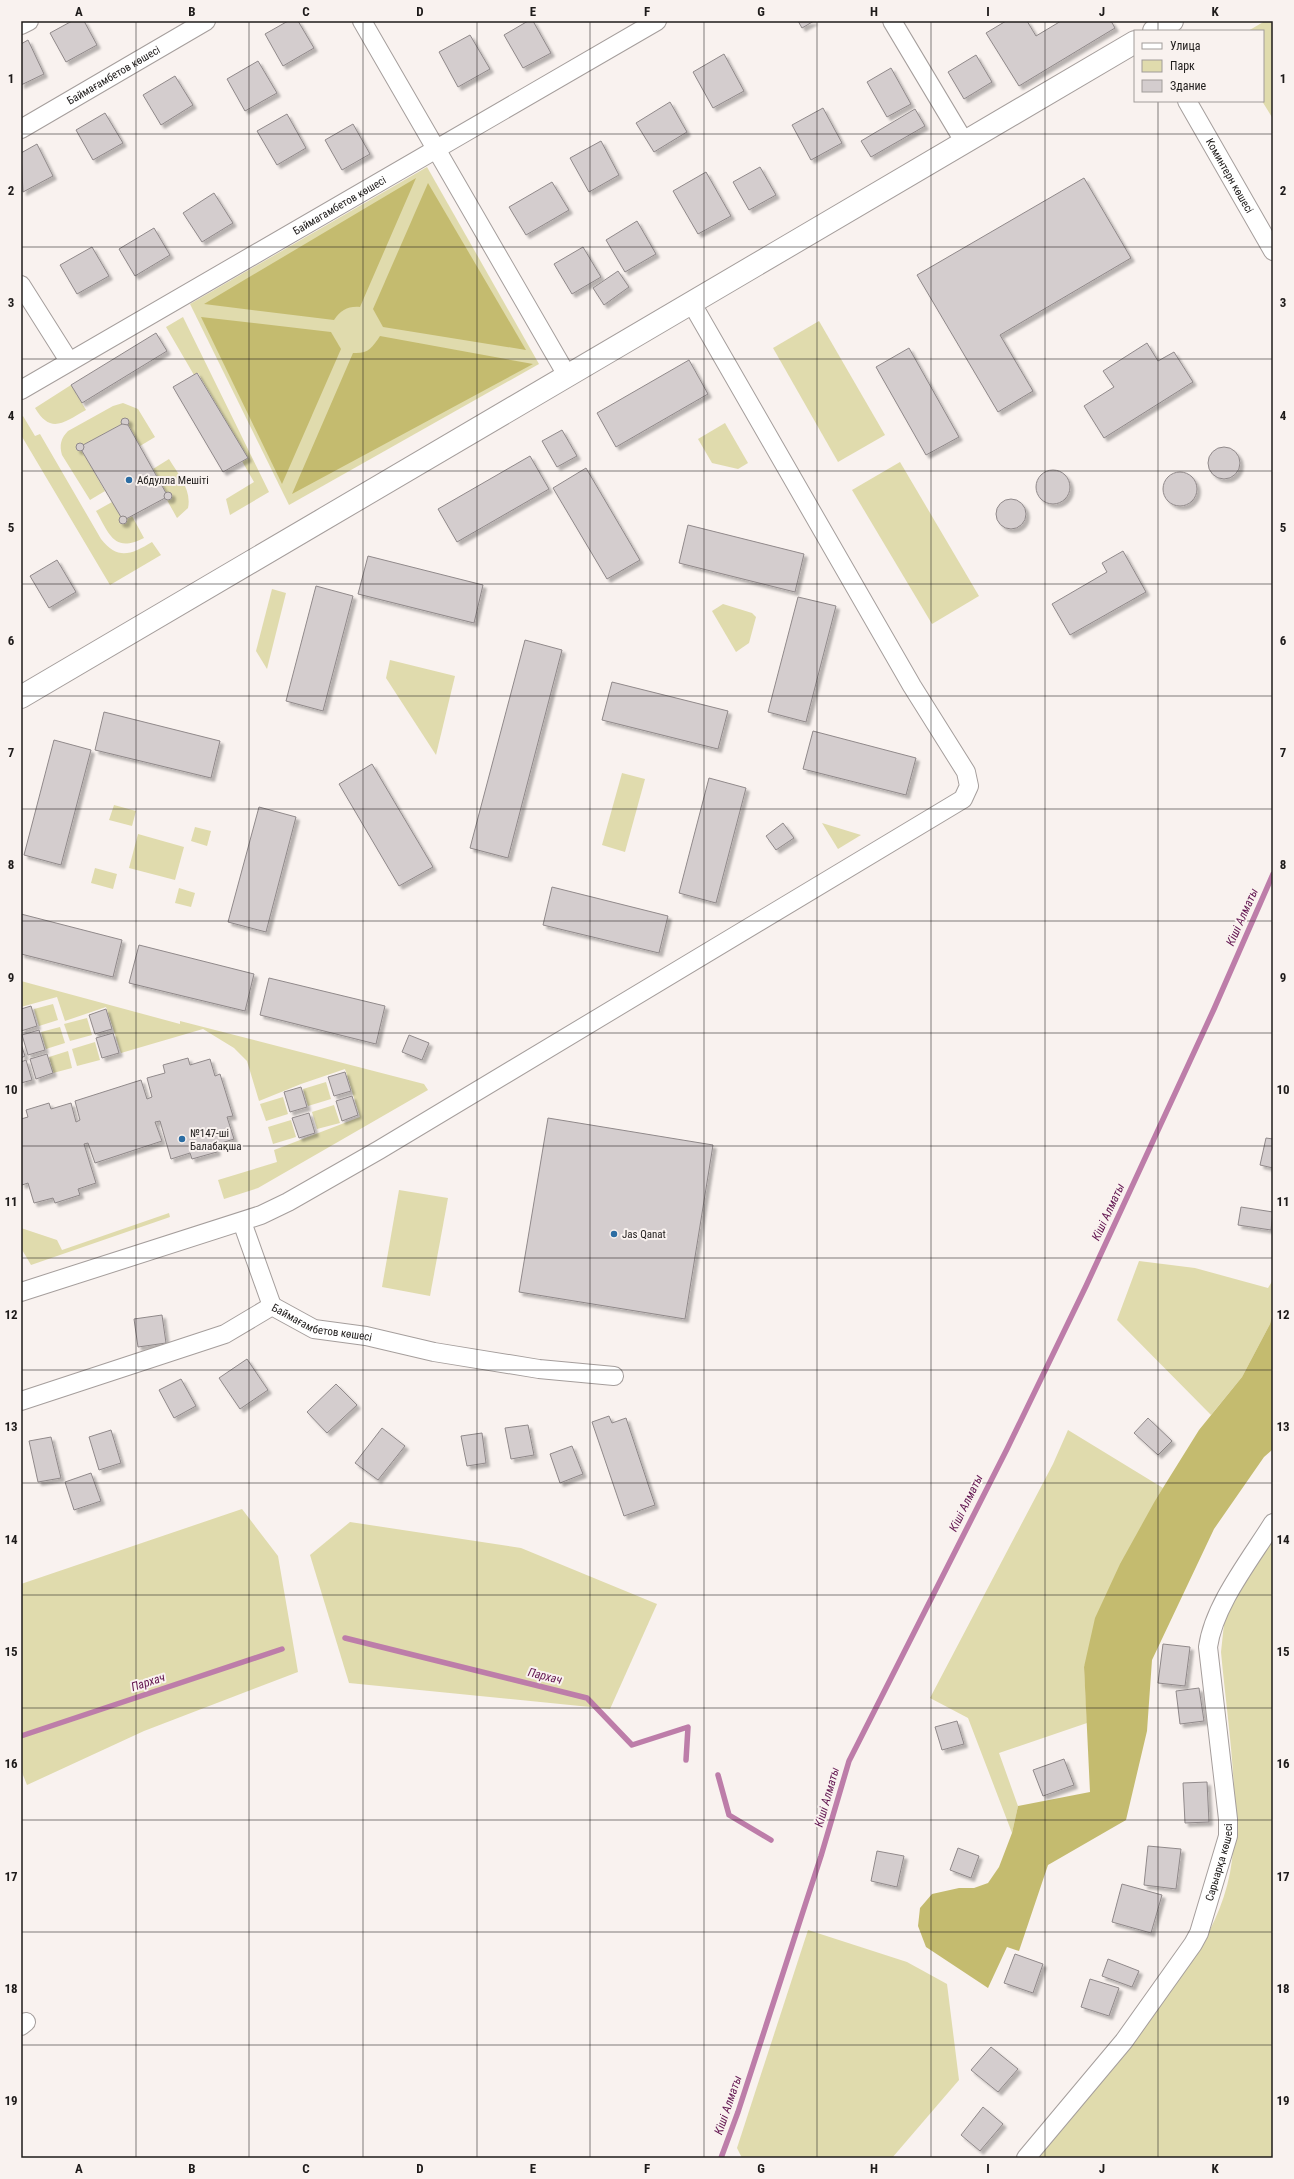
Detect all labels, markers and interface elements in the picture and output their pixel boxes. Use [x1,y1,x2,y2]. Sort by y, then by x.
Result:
text: A [75,4,83,19]
text: B [188,4,196,19]
text: C [302,4,310,19]
text: D [416,4,424,19]
text: E [530,4,537,19]
text: F [644,4,650,19]
text: G [757,4,765,19]
text: H [870,4,878,19]
text: I [986,4,990,19]
text: J [1099,4,1105,19]
text: K [1211,4,1219,19]
legend [1134,30,1264,102]
text: Улица [1170,39,1201,53]
street label: Баймағамбетов көшесі [65,43,163,108]
text: Парк [1170,59,1195,73]
text: 1 [8,71,14,86]
text: 1 [1280,71,1286,86]
text: Здание [1170,79,1207,93]
street label: Коминтерн көшесі [1203,136,1256,216]
street label: Баймагамбетов көшесі [291,174,388,238]
text: 2 [8,183,15,198]
text: 2 [1280,183,1287,198]
text: 3 [8,295,14,310]
text: 3 [1280,295,1286,310]
text: 4 [8,408,15,423]
text: 4 [1280,408,1287,423]
place label: Абдулла Мешіті [137,474,209,487]
marker: Абдулла Мешіті [124,475,134,485]
text: 5 [8,520,15,535]
text: 5 [1280,520,1287,535]
text: 6 [8,633,15,648]
text: 6 [1280,633,1287,648]
text: 7 [8,745,15,760]
text: 7 [1280,745,1287,760]
text: 8 [8,857,14,872]
text: 8 [1280,857,1286,872]
water label: Кіші Алматы [1223,886,1261,948]
text: 9 [8,970,14,985]
text: 9 [1280,970,1286,985]
text: 10 [4,1082,18,1097]
text: 10 [1276,1082,1290,1097]
place label: №147-ші Балабақша [190,1127,242,1153]
marker: №147-ші Балабақша [177,1134,187,1144]
water label: Кіші Алматы [1089,1181,1127,1243]
text: 11 [4,1194,18,1209]
text: 11 [1276,1194,1290,1209]
place label: Jas Qanat [622,1228,666,1241]
marker: Jas Qanat [609,1229,619,1239]
street label: Баймағамбетов көшесі [269,1301,373,1344]
text: 12 [4,1307,18,1322]
text: 12 [1276,1307,1290,1322]
text: 13 [4,1419,18,1434]
text: 13 [1276,1419,1290,1434]
water label: Кіші Алматы [946,1472,986,1534]
text: 14 [4,1532,18,1547]
text: 14 [1276,1532,1290,1547]
text: 15 [4,1644,18,1659]
text: 15 [1276,1644,1290,1659]
water label: Пархач [526,1665,564,1687]
water label: Пархач [129,1670,167,1694]
text: 16 [4,1756,18,1771]
text: 16 [1276,1756,1290,1771]
water label: Кіші Алматы [812,1765,842,1828]
street label: Сарыарқа көшесі [1203,1823,1235,1903]
text: 17 [4,1869,18,1884]
text: 17 [1276,1869,1290,1884]
text: 18 [4,1981,18,1996]
text: 18 [1276,1981,1290,1996]
water label: Кіші Алматы [711,2074,745,2136]
text: 19 [4,2093,18,2108]
text: 19 [1276,2093,1290,2108]
text: A [75,2161,83,2176]
text: B [188,2161,196,2176]
text: C [302,2161,310,2176]
text: D [416,2161,424,2176]
text: E [530,2161,537,2176]
text: F [644,2161,650,2176]
text: G [757,2161,765,2176]
text: H [870,2161,878,2176]
text: I [986,2161,990,2176]
text: J [1099,2161,1105,2176]
text: K [1211,2161,1219,2176]

